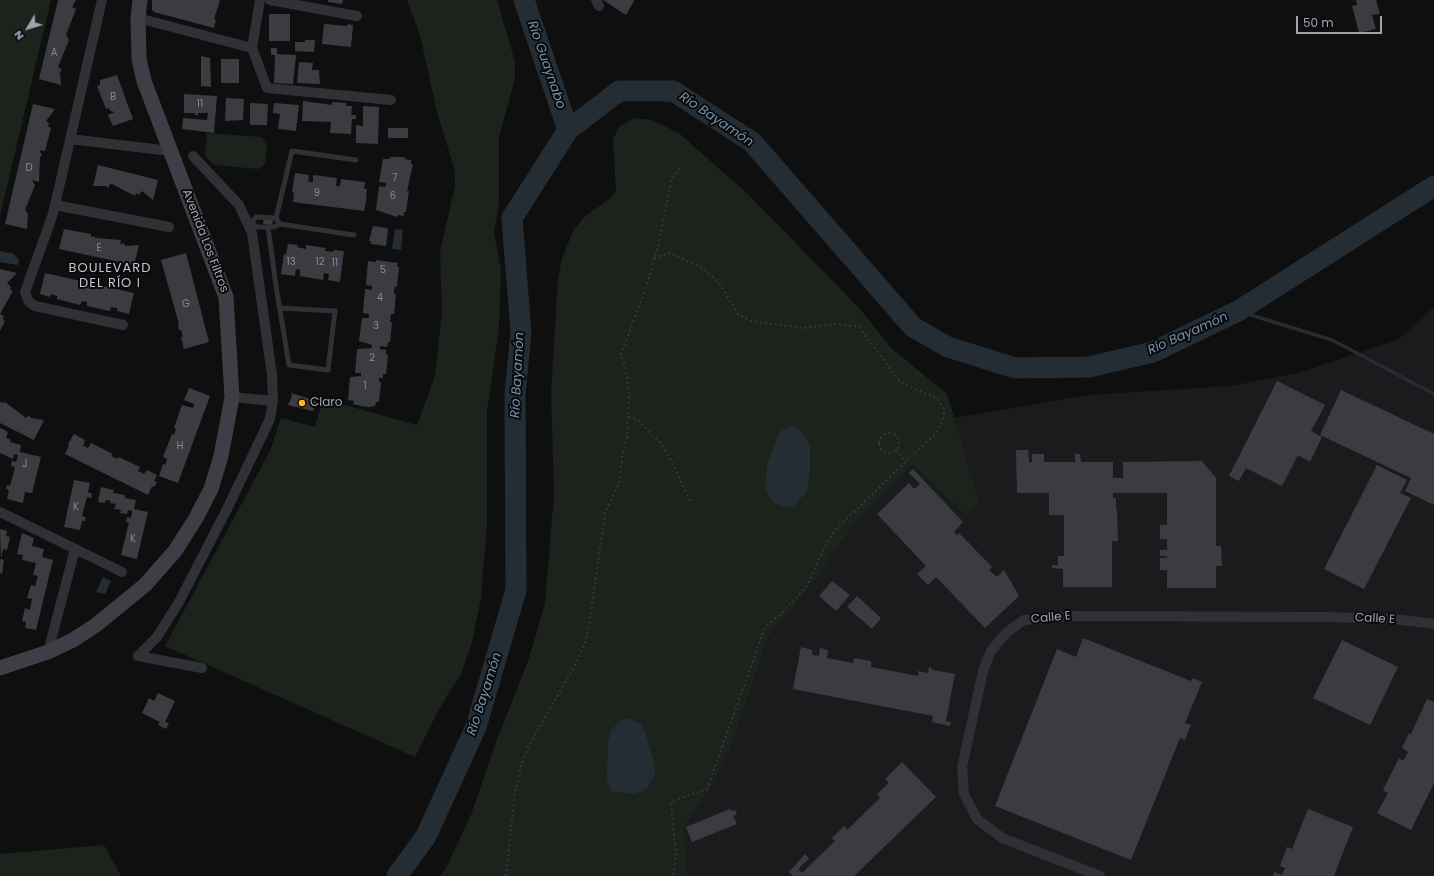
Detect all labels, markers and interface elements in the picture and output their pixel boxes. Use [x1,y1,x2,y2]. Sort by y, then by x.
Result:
north arrow [8,8,48,48]
scale bar [1298,8,1384,34]
text: 50 m [1303,14,1334,31]
water label: Río Guaynabo [524,19,568,111]
text: N [10,27,27,44]
house number: A [51,47,57,59]
water label: Río Bayamón [676,89,756,151]
house number: B [110,91,116,103]
house number: 11 [197,98,203,110]
house number: D [25,162,33,174]
house number: 7 [392,172,398,184]
street label: Avenida Los Filtros [179,187,231,295]
house number: 9 [314,187,320,199]
house number: 6 [390,190,396,202]
house number: E [96,242,102,254]
house number: 13 [286,256,296,268]
house number: 12 [316,256,324,268]
house number: 11 [332,257,338,269]
district label: BOULEVARD DEL RÍO I [69,261,151,292]
house number: 5 [380,264,386,276]
house number: 4 [377,292,383,304]
house number: G [182,298,190,310]
water label: Río Bayamón [1145,309,1231,359]
house number: 3 [373,320,379,332]
water label: Río Bayamón [508,332,528,418]
house number: 2 [369,352,375,364]
house number: 1 [363,380,367,392]
place label: Claro [310,396,342,410]
marker: Claro [297,398,307,408]
house number: H [177,440,183,452]
house number: J [22,458,28,470]
house number: K [73,501,79,513]
house number: K [130,533,136,545]
street label: Calle E [1030,609,1072,627]
street label: Calle E [1355,611,1395,627]
water label: Río Bayamón [464,651,506,737]

